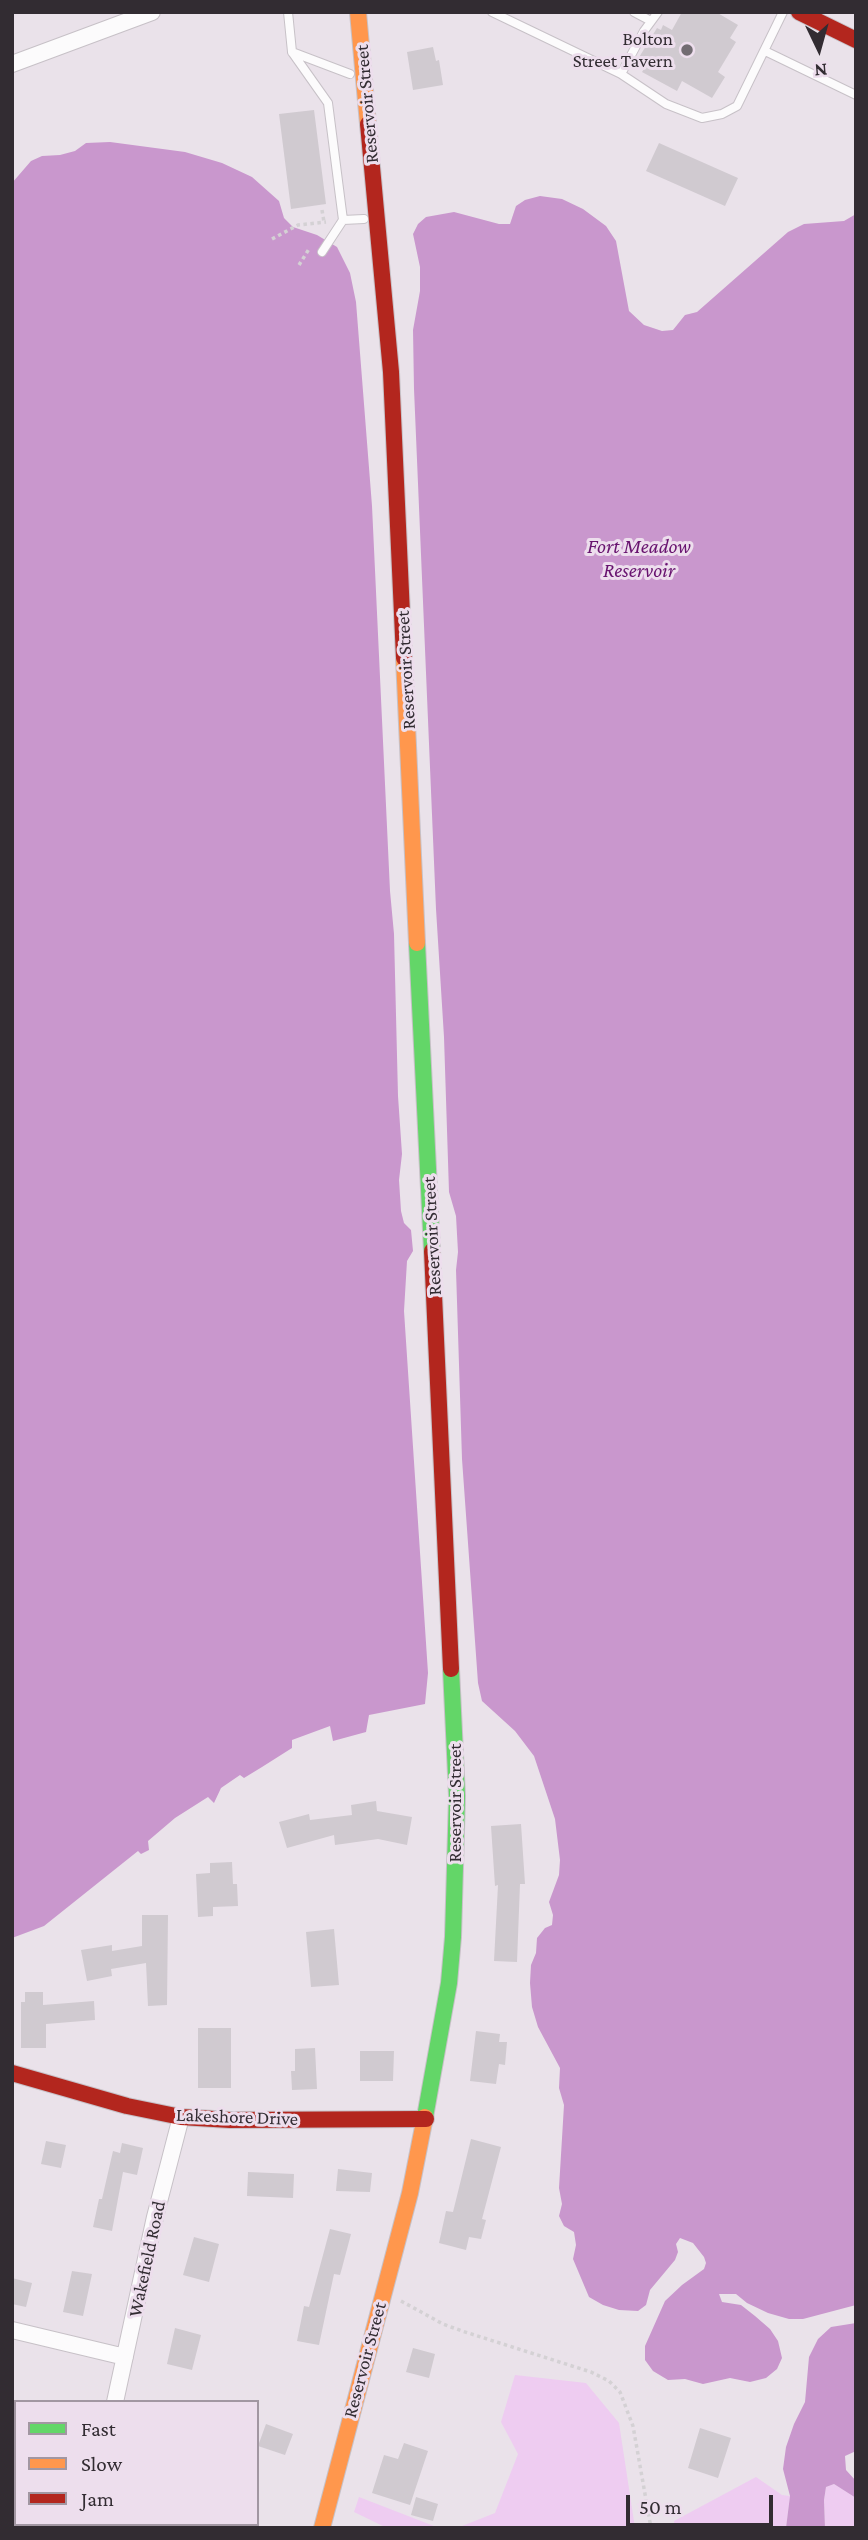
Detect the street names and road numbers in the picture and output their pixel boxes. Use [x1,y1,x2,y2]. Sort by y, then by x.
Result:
street label: Reservoir Street [350,44,384,164]
street label: Reservoir Street [391,610,421,730]
street label: Reservoir Street [417,1176,447,1296]
street label: Reservoir Street [444,1743,466,1863]
street label: Lakeshore Drive [176,2103,298,2131]
street label: Wakefield Road [124,2199,170,2319]
street label: Reservoir Street [339,2300,391,2420]

